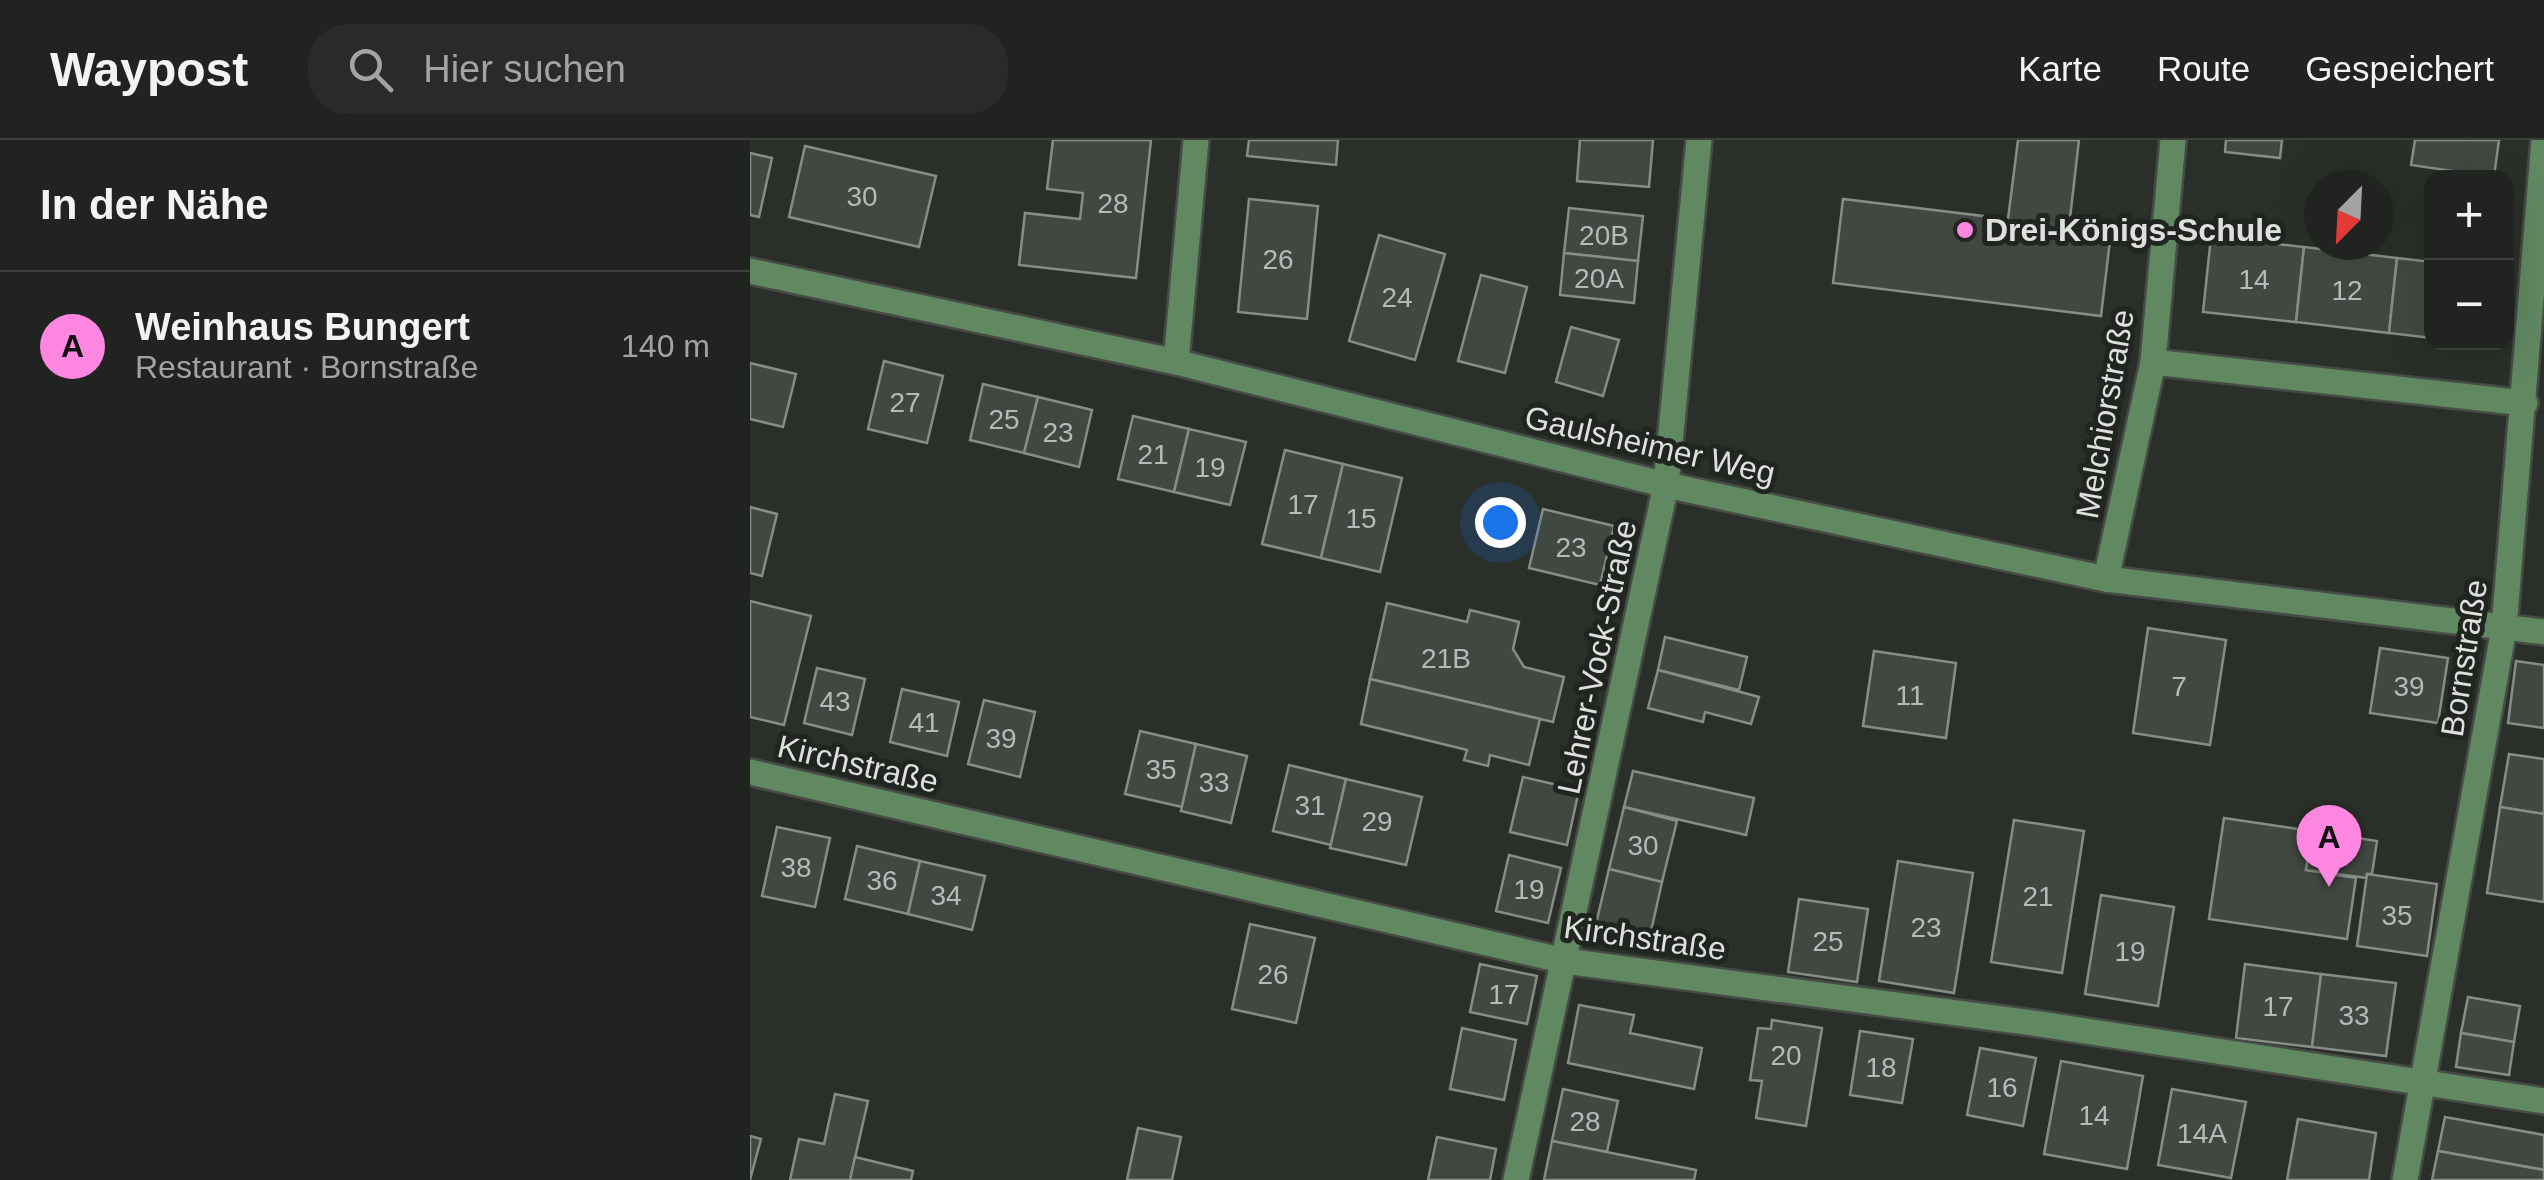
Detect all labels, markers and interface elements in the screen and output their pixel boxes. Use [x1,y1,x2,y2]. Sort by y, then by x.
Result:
search box [308,24,1008,114]
icon: search [343,42,398,97]
text: Waypost [50,43,248,96]
text: Hier suchen [423,48,626,90]
text: Karte [2018,49,2102,88]
text: Route [2157,49,2250,88]
text: Gespeichert [2305,49,2494,88]
north arrow [2304,170,2394,260]
map controls [2424,170,2514,350]
button: + [2424,170,2514,260]
text: In der Nähe [40,181,269,228]
house number: 30 [846,181,878,212]
house number: 28 [1097,188,1129,219]
place label: Drei-Königs-Schule [1985,212,2282,248]
marker: Drei-Königs-Schule [1954,219,1976,241]
house number: 20B [1579,220,1629,251]
house number: 26 [1262,244,1294,275]
button: − [2424,260,2514,350]
house number: 20A [1574,263,1624,294]
house number: 14 [2238,264,2270,295]
house number: 12 [2331,275,2363,306]
house number: 24 [1381,282,1413,313]
text: Weinhaus Bungert [135,306,470,348]
street label: Melchiorstraße [2069,307,2141,521]
text: A [61,328,84,364]
text: 140 m [621,328,710,364]
text: Restaurant · Bornstraße [135,349,478,385]
house number: 27 [889,387,921,418]
street label: Gaulsheimer Weg [1521,399,1779,491]
house number: 25 [988,404,1020,435]
house number: 23 [1042,417,1074,448]
house number: 21 [1137,439,1169,470]
house number: 19 [1194,452,1226,483]
house number: 17 [1287,489,1319,520]
your location [1475,497,1526,548]
house number: 15 [1345,503,1377,534]
street label: Lehrer-Vock-Straße [1550,517,1644,797]
house number: 23 [1555,532,1587,563]
street label: Bornstraße [2434,577,2494,739]
house number: 21B [1421,643,1471,674]
house number: 7 [2171,671,2187,702]
house number: 39 [2393,671,2425,702]
house number: 11 [1895,680,1925,711]
house number: 43 [819,686,851,717]
house number: 41 [908,707,940,738]
house number: 39 [985,723,1017,754]
street label: Kirchstraße [774,728,942,800]
house number: 35 [1145,754,1177,785]
house number: 33 [1198,767,1230,798]
house number: 31 [1294,790,1326,821]
pin: A [2296,804,2362,887]
house number: 29 [1361,806,1393,837]
house number: 30 [1627,830,1659,861]
house number: 38 [780,852,812,883]
house number: 36 [866,865,898,896]
house number: 19 [1513,874,1545,905]
house number: 34 [930,880,962,911]
house number: 21 [2022,881,2054,912]
house number: 35 [2381,900,2413,931]
street label: Kirchstraße [1561,909,1729,967]
house number: 23 [1910,912,1942,943]
house number: 25 [1812,926,1844,957]
house number: 19 [2114,936,2146,967]
house number: 26 [1257,959,1289,990]
house number: 17 [1488,979,1520,1010]
house number: 17 [2262,991,2294,1022]
house number: 33 [2338,1000,2370,1031]
house number: 20 [1770,1040,1802,1071]
house number: 18 [1865,1052,1897,1083]
house number: 16 [1986,1072,2018,1103]
house number: 14 [2078,1100,2110,1131]
house number: 28 [1569,1106,1601,1137]
house number: 14A [2177,1118,2227,1149]

